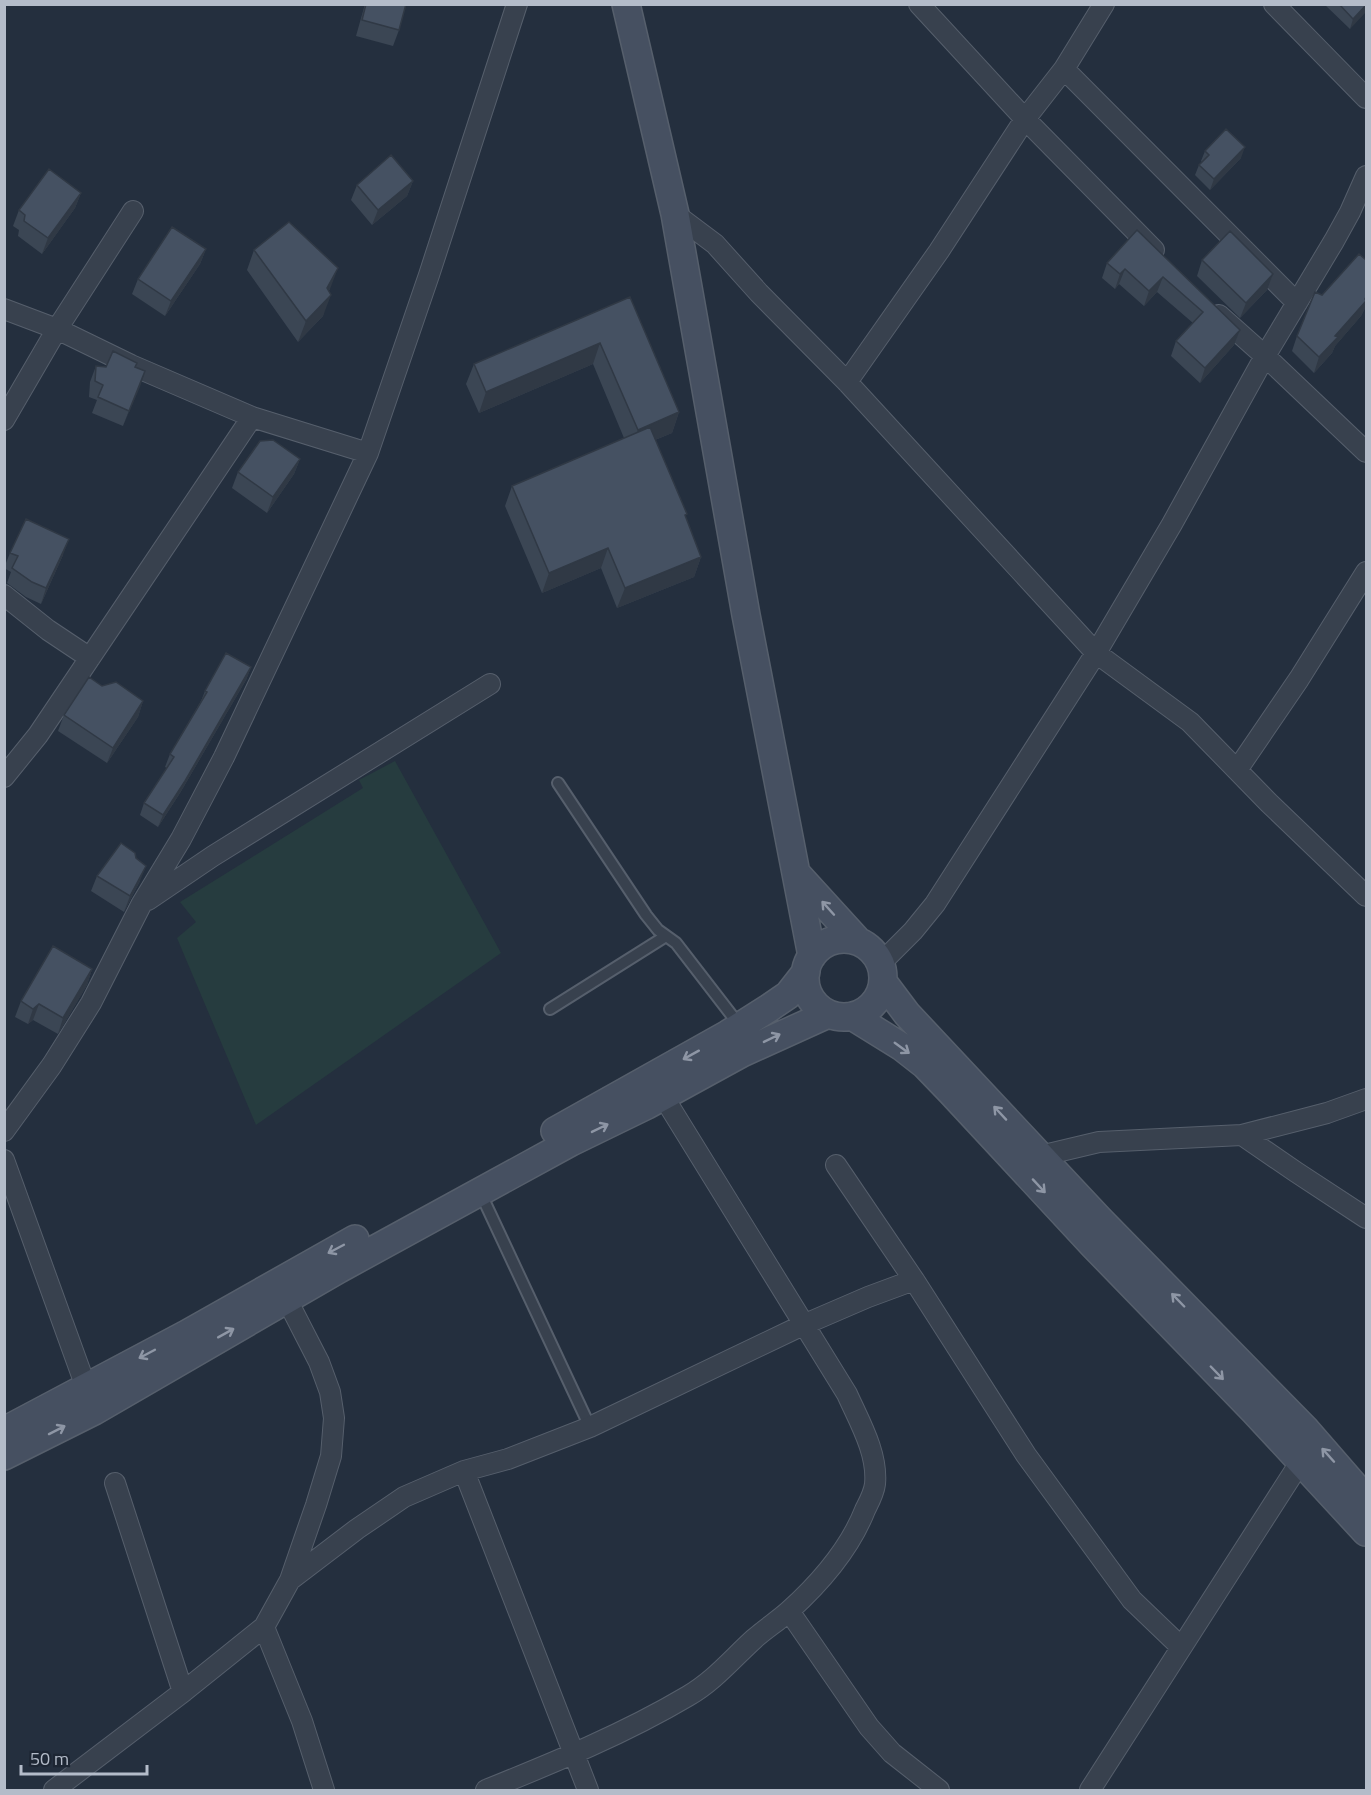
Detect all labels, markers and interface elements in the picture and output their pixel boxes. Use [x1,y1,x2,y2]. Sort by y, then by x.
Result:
one-way arrow [821,900,835,915]
one-way arrow [763,1032,781,1044]
one-way arrow [893,1042,909,1054]
one-way arrow [683,1050,701,1061]
one-way arrow [993,1105,1007,1120]
one-way arrow [590,1122,608,1134]
one-way arrow [1031,1178,1045,1193]
one-way arrow [328,1244,346,1255]
one-way arrow [1171,1292,1185,1307]
one-way arrow [217,1327,234,1339]
one-way arrow [139,1349,157,1360]
one-way arrow [1209,1365,1224,1380]
one-way arrow [47,1423,65,1435]
one-way arrow [1321,1447,1335,1462]
scale bar [21,1738,147,1776]
text: 50 m [30,1745,69,1772]

